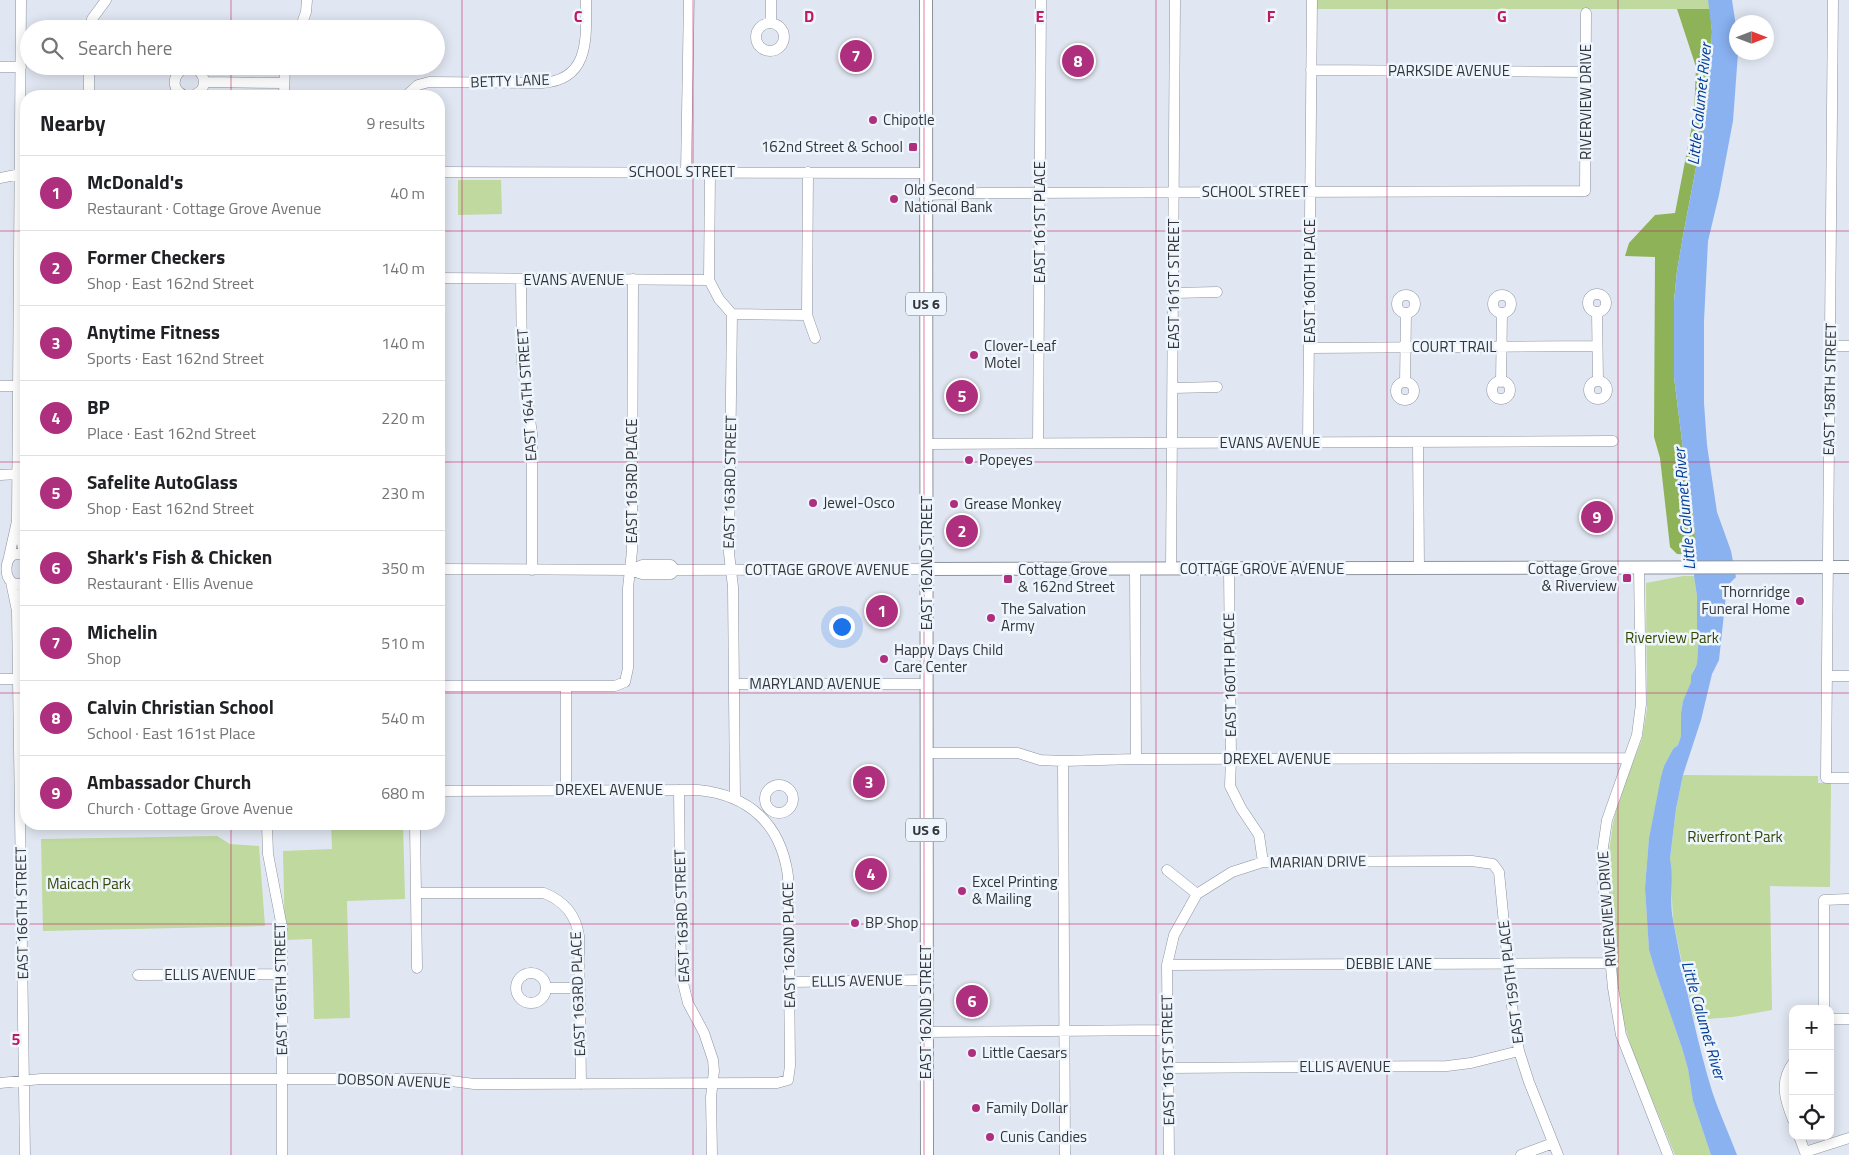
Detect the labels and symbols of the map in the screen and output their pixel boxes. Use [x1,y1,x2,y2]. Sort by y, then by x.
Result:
text: C [574,4,583,28]
text: D [804,4,814,28]
text: E [1036,4,1045,28]
text: F [1267,4,1276,28]
text: G [1497,4,1507,28]
north arrow [1729,15,1774,60]
pin: 7 [840,37,872,75]
water label: Little Calumet River [1681,40,1718,166]
pin: 8 [1062,42,1094,80]
street label: RIVERVIEW DRIVE [1574,44,1597,160]
street label: PARKSIDE AVENUE [1388,59,1510,82]
street label: BETTY LANE [470,68,550,93]
place label: Chipotle [883,108,935,131]
marker: Chipotle [867,114,879,126]
place label: 162nd Street & School [761,135,903,158]
marker: 162nd Street & School [907,141,919,153]
street label: SCHOOL STREET [629,160,735,183]
street label: EAST 161ST PLACE [1028,161,1051,283]
place label: Old Second National Bank [904,178,992,218]
street label: SCHOOL STREET [1202,180,1308,203]
marker: Old Second National Bank [888,193,900,205]
street label: EAST 161ST STREET [1162,219,1185,349]
street label: EAST 160TH PLACE [1298,219,1321,343]
street label: EVANS AVENUE [524,268,624,291]
road number: US 6 [906,292,946,316]
street label: EAST 158TH STREET [1817,322,1842,456]
street label: EAST 164TH STREET [510,328,543,462]
place label: Clover-Leaf Motel [984,334,1056,374]
street label: COURT TRAIL [1412,335,1496,358]
marker: Clover-Leaf Motel [968,349,980,361]
pin: 5 [946,377,978,415]
street label: EAST 163RD STREET [717,415,742,549]
street label: EAST 163RD PLACE [620,418,643,544]
street label: EVANS AVENUE [1220,431,1320,454]
water label: Little Calumet River [1667,445,1701,571]
place label: Popeyes [979,448,1033,471]
marker: Popeyes [963,454,975,466]
place label: Jewel-Osco [823,491,895,514]
place label: Grease Monkey [964,492,1061,515]
street label: EAST 162ND STREET [915,496,938,630]
marker: Jewel-Osco [807,497,819,509]
marker: Grease Monkey [948,498,960,510]
pin: 9 [1581,498,1613,536]
pin: 2 [946,512,978,550]
street label: COTTAGE GROVE AVENUE [1180,557,1344,580]
place label: Cottage Grove & Riverview [1528,557,1617,597]
street label: COTTAGE GROVE AVENUE [745,558,909,581]
place label: Cottage Grove & 162nd Street [1018,558,1116,598]
marker: Cottage Grove & Riverview [1621,572,1633,584]
marker: Cottage Grove & 162nd Street [1002,573,1014,585]
place label: Thornridge Funeral Home [1701,580,1790,620]
pin: 1 [866,592,898,630]
marker: Thornridge Funeral Home [1794,595,1806,607]
place label: The Salvation Army [1001,597,1086,637]
marker: The Salvation Army [985,612,997,624]
street label: EAST 160TH PLACE [1217,613,1242,737]
your location [829,614,855,640]
park label: Riverview Park [1625,626,1719,649]
place label: Happy Days Child Care Center [894,638,1003,678]
marker: Happy Days Child Care Center [878,653,890,665]
street label: MARYLAND AVENUE [749,672,881,695]
street label: DREXEL AVENUE [1223,747,1331,770]
pin: 3 [853,763,885,801]
street label: DREXEL AVENUE [555,778,663,801]
road number: US 6 [906,818,946,842]
park label: Riverfront Park [1687,825,1783,848]
street label: EAST 166TH STREET [9,846,34,980]
street label: EAST 163RD STREET [668,849,695,983]
street label: MARIAN DRIVE [1270,849,1366,874]
street label: RIVERVIEW DRIVE [1591,850,1622,968]
pin: 4 [855,855,887,893]
place label: Excel Printing & Mailing [972,870,1058,910]
park label: Maicach Park [47,872,131,895]
street label: EAST 162ND PLACE [776,882,801,1008]
marker: Excel Printing & Mailing [956,885,968,897]
place label: BP Shop [865,911,919,934]
marker: BP Shop [849,917,861,929]
street label: EAST 159TH PLACE [1492,919,1529,1045]
street label: EAST 165TH STREET [268,922,293,1056]
street label: EAST 163RD PLACE [564,931,591,1057]
street label: EAST 162ND STREET [914,945,937,1079]
street label: DEBBIE LANE [1346,952,1432,975]
water label: Little Calumet River [1676,958,1733,1084]
street label: ELLIS AVENUE [164,963,256,986]
street label: ELLIS AVENUE [811,968,903,993]
pin: 6 [956,982,988,1020]
street label: EAST 161ST STREET [1155,994,1180,1126]
text: 5 [12,1027,21,1051]
place label: Little Caesars [982,1041,1067,1064]
marker: Little Caesars [966,1047,978,1059]
street label: ELLIS AVENUE [1299,1055,1391,1078]
street label: DOBSON AVENUE [337,1067,451,1094]
place label: Family Dollar [986,1096,1068,1119]
marker: Family Dollar [970,1102,982,1114]
place label: Cunis Candies [1000,1125,1087,1148]
marker: Cunis Candies [984,1131,996,1143]

